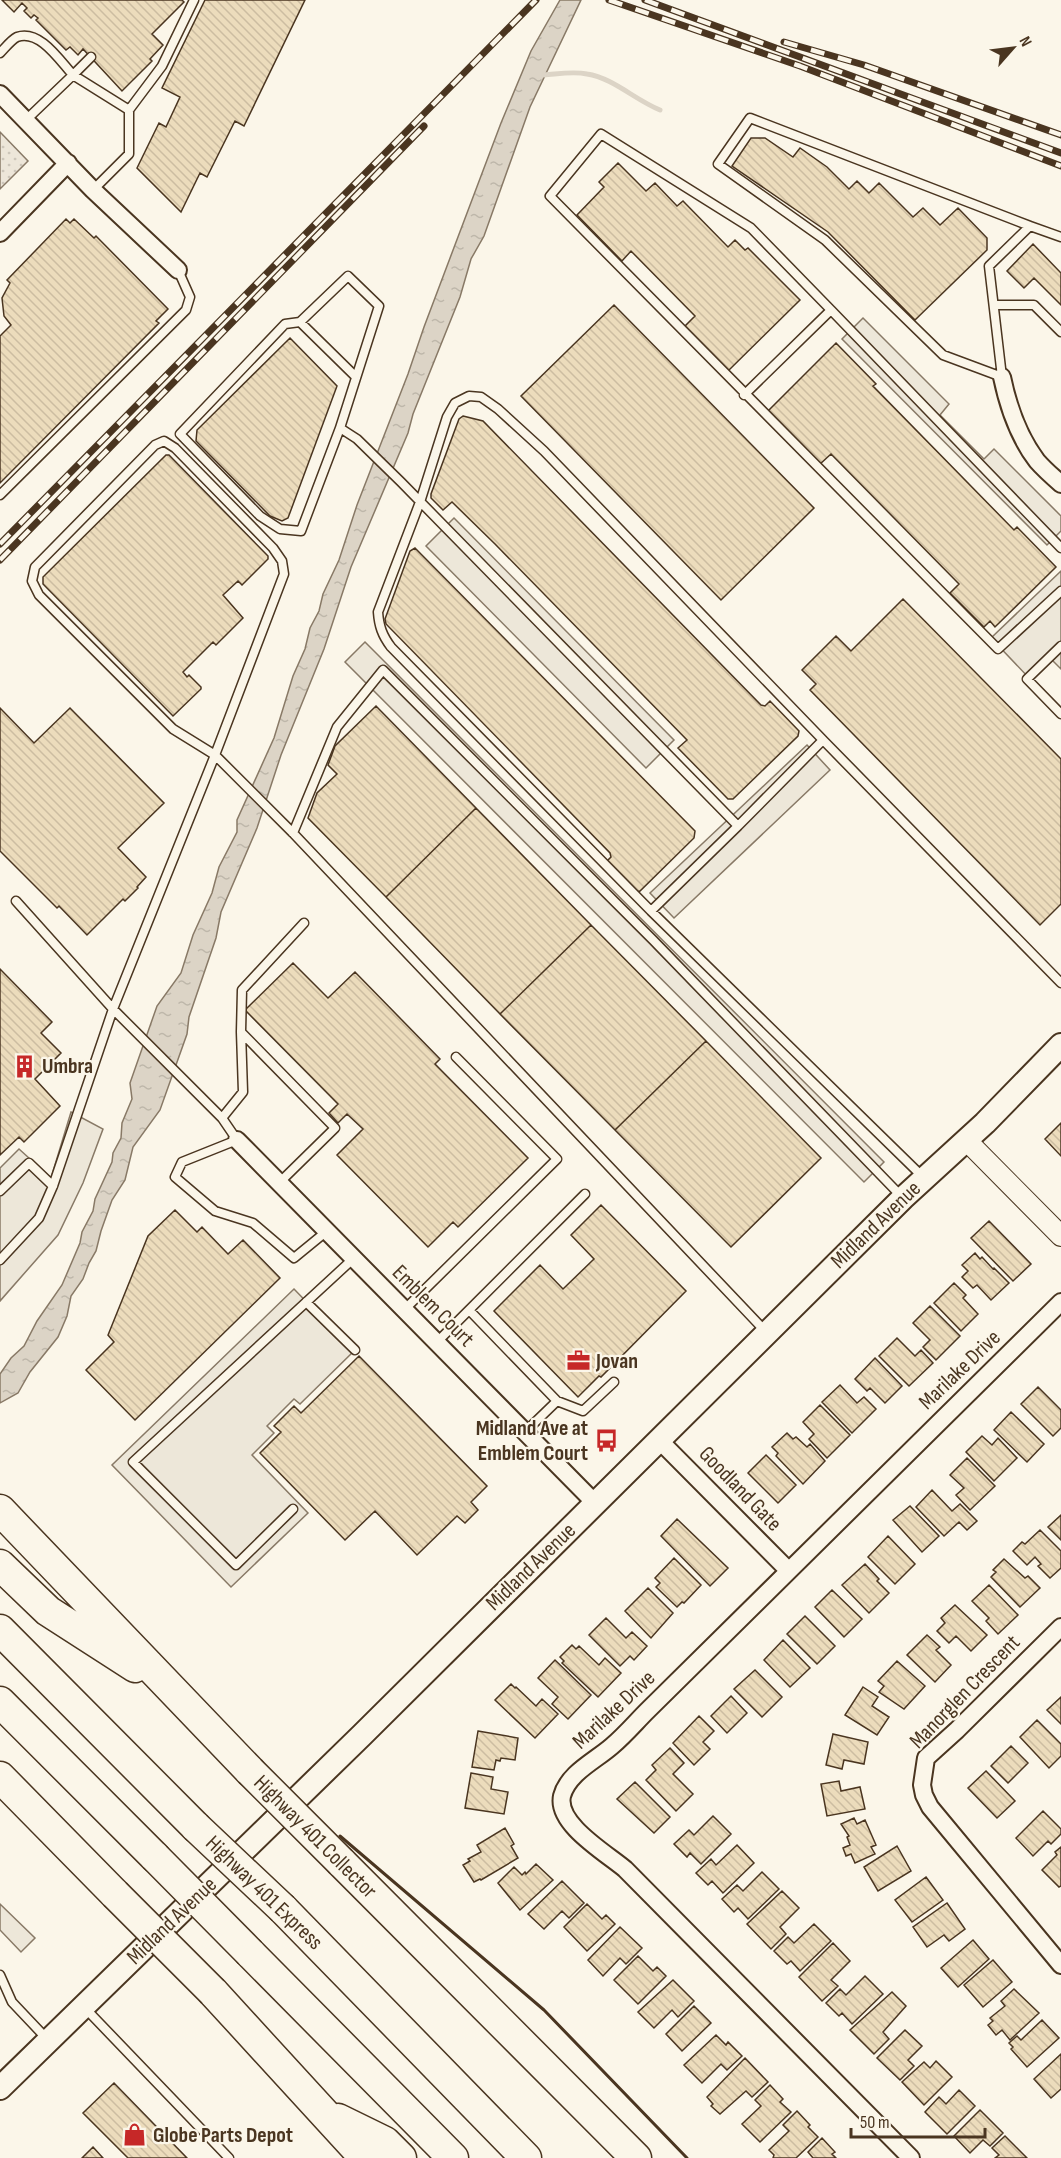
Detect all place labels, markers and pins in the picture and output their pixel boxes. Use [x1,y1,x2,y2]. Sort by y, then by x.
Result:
building icon: Umbra [11,1053,37,1079]
place label: Umbra [42,1053,93,1080]
office icon: Jovan [565,1348,591,1374]
place label: Jovan [595,1348,638,1375]
place label: Midland Ave at Emblem Court [476,1415,588,1467]
bus stop icon: Midland Ave at Emblem Court [593,1428,619,1454]
shop icon: Globe Parts Depot [122,2122,148,2148]
place label: Globe Parts Depot [153,2122,293,2149]

